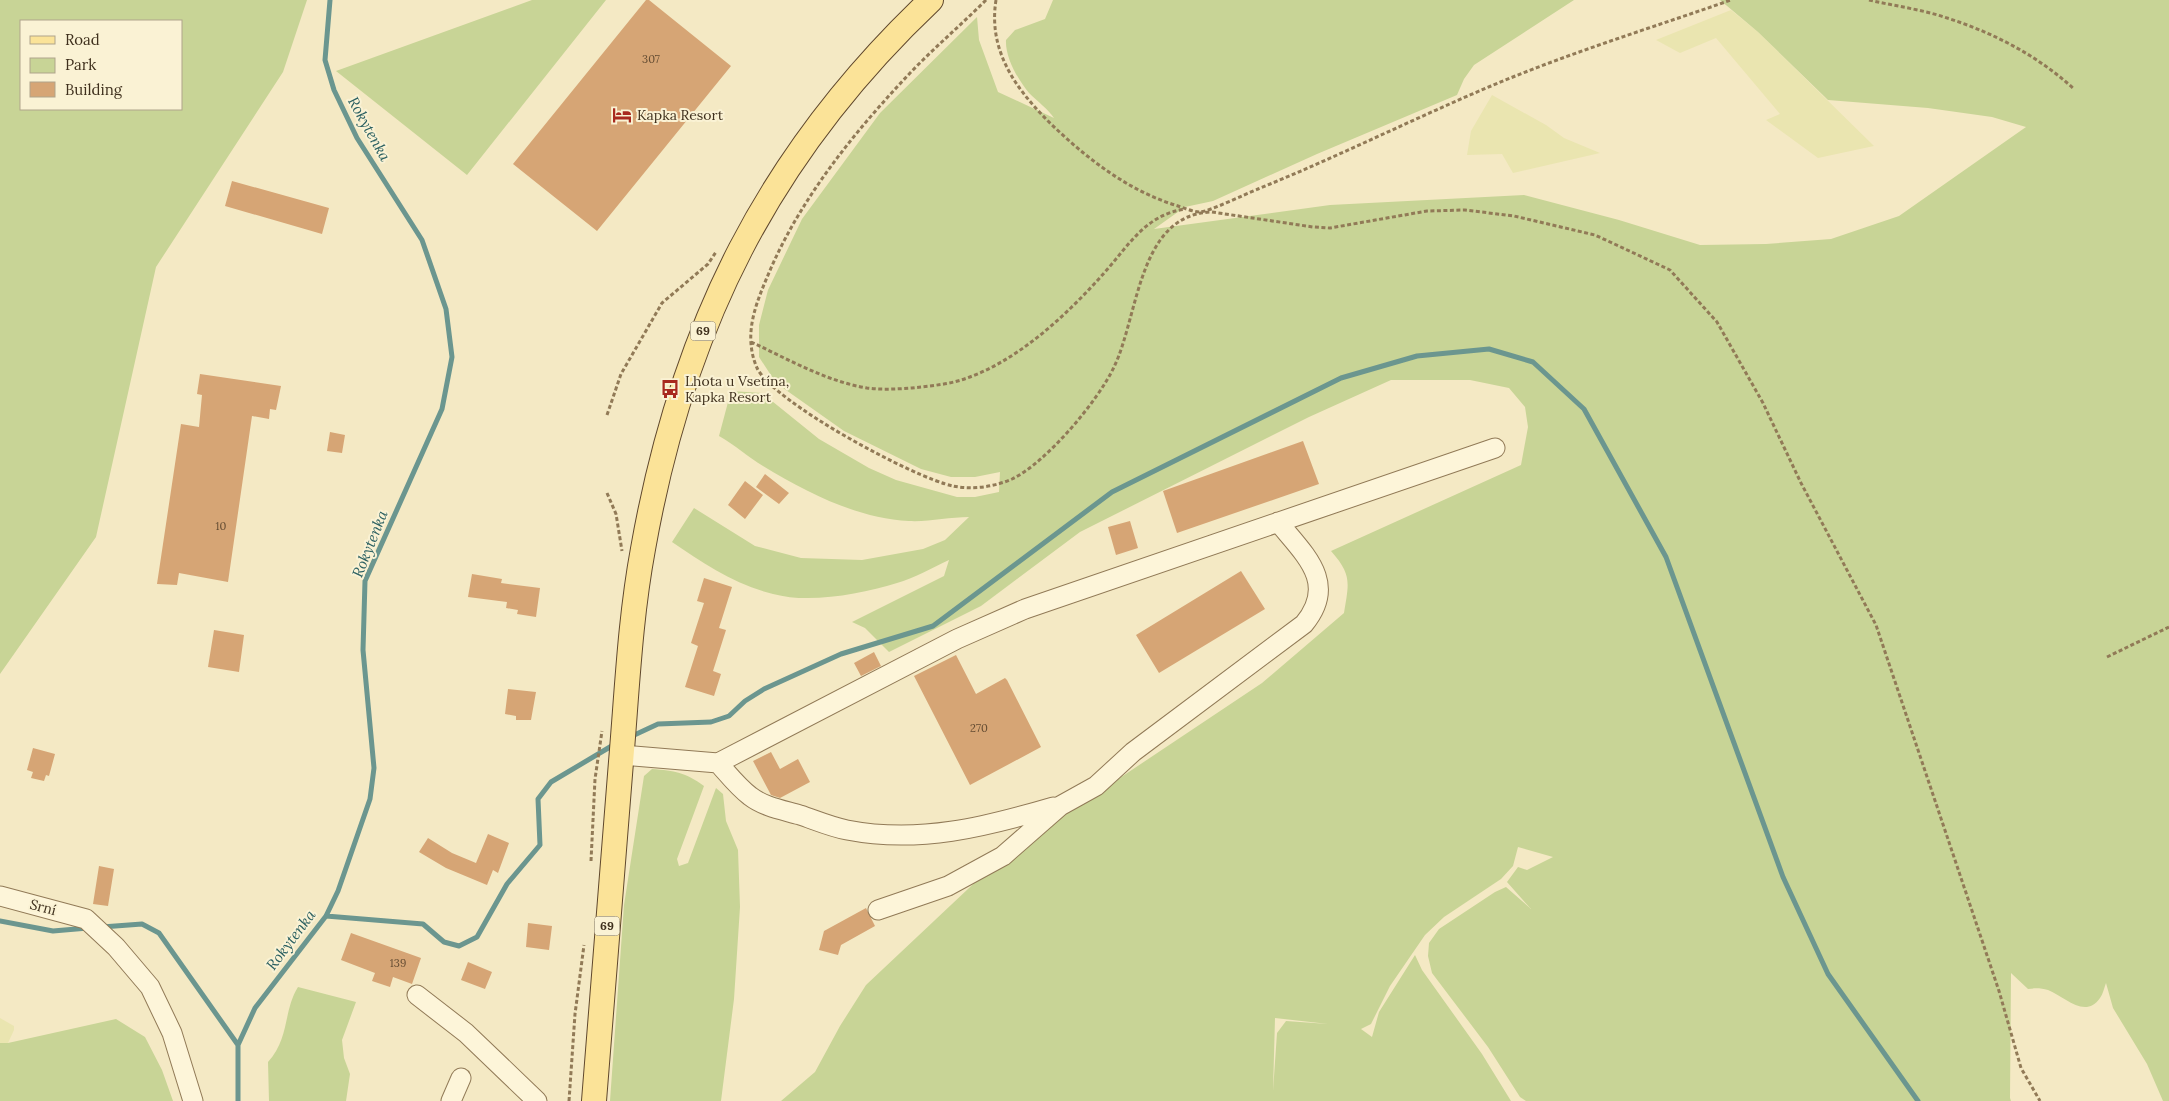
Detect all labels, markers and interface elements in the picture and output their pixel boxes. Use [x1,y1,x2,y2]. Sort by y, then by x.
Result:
legend [20,20,182,110]
text: Road [65,30,100,49]
house number: 307 [642,52,660,66]
text: Park [65,55,96,74]
text: Building [65,80,123,99]
water label: Rokytenka [344,93,395,165]
hotel icon: Kapka Resort [611,104,633,126]
place label: Kapka Resort [637,106,724,124]
road number: 69 [690,322,716,341]
place label: Lhota u Vsetína, Kapka Resort [685,372,789,406]
bus stop icon: Lhota u Vsetína, Kapka Resort [659,378,681,400]
water label: Rokytenka [348,507,392,580]
house number: 10 [216,519,227,533]
house number: 270 [970,721,988,735]
street label: Srní [28,895,58,919]
water label: Rokytenka [262,905,320,974]
road number: 69 [594,916,620,936]
house number: 139 [390,956,406,970]

